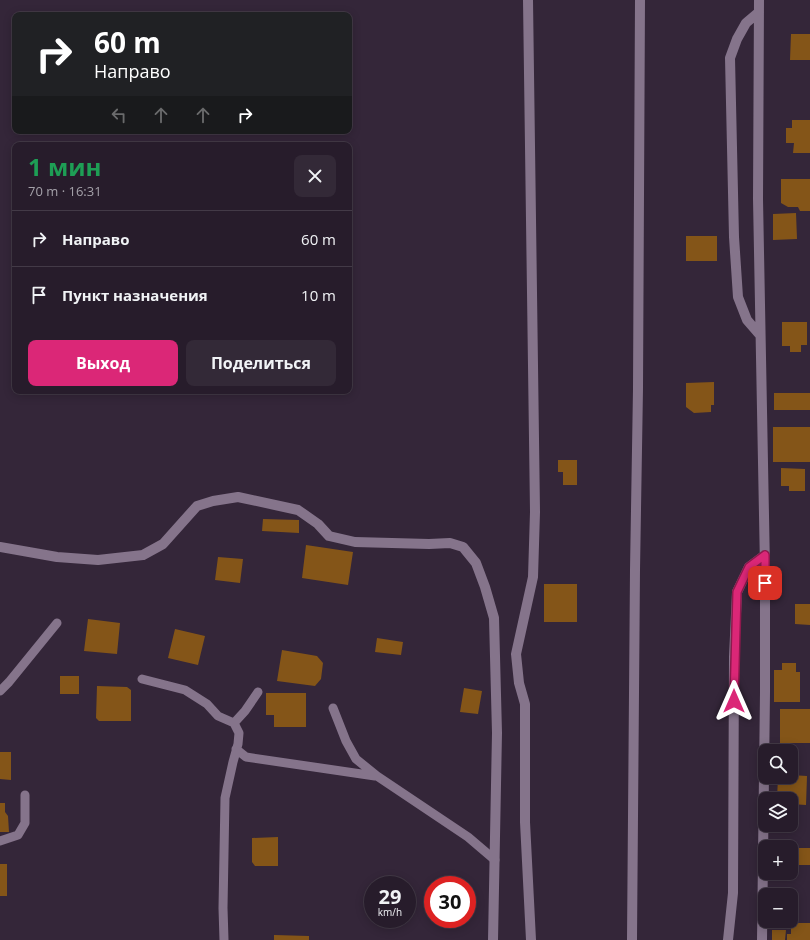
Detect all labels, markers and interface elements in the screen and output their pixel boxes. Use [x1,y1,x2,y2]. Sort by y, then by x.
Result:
text: 60 m [94,23,161,61]
icon: right [28,28,80,80]
text: Направо [94,59,171,83]
icon: left [108,104,130,126]
icon: ahead [150,104,172,126]
icon: ahead [192,104,214,126]
icon: right [234,104,256,126]
text: 1 мин [28,150,101,183]
button: close [294,155,336,197]
text: 70 m · 16:31 [28,182,102,200]
icon: right [28,228,50,250]
text: Направо [62,229,130,249]
text: 60 m [301,229,336,249]
icon: arrive [28,284,50,306]
text: Пункт назначения [62,285,208,305]
text: 10 m [301,285,336,305]
button: Выход [28,340,178,386]
button: Поделиться [186,340,336,386]
pin [748,566,782,600]
icon: arrive [754,572,776,594]
position arrow [713,680,755,722]
map controls [758,744,798,928]
button: search [758,744,798,784]
button: layers [758,792,798,832]
button: + [758,840,798,880]
speed limit sign: 30 [424,876,476,928]
text: 29 [379,883,401,910]
button: − [758,888,798,928]
text: km/h [378,905,402,919]

